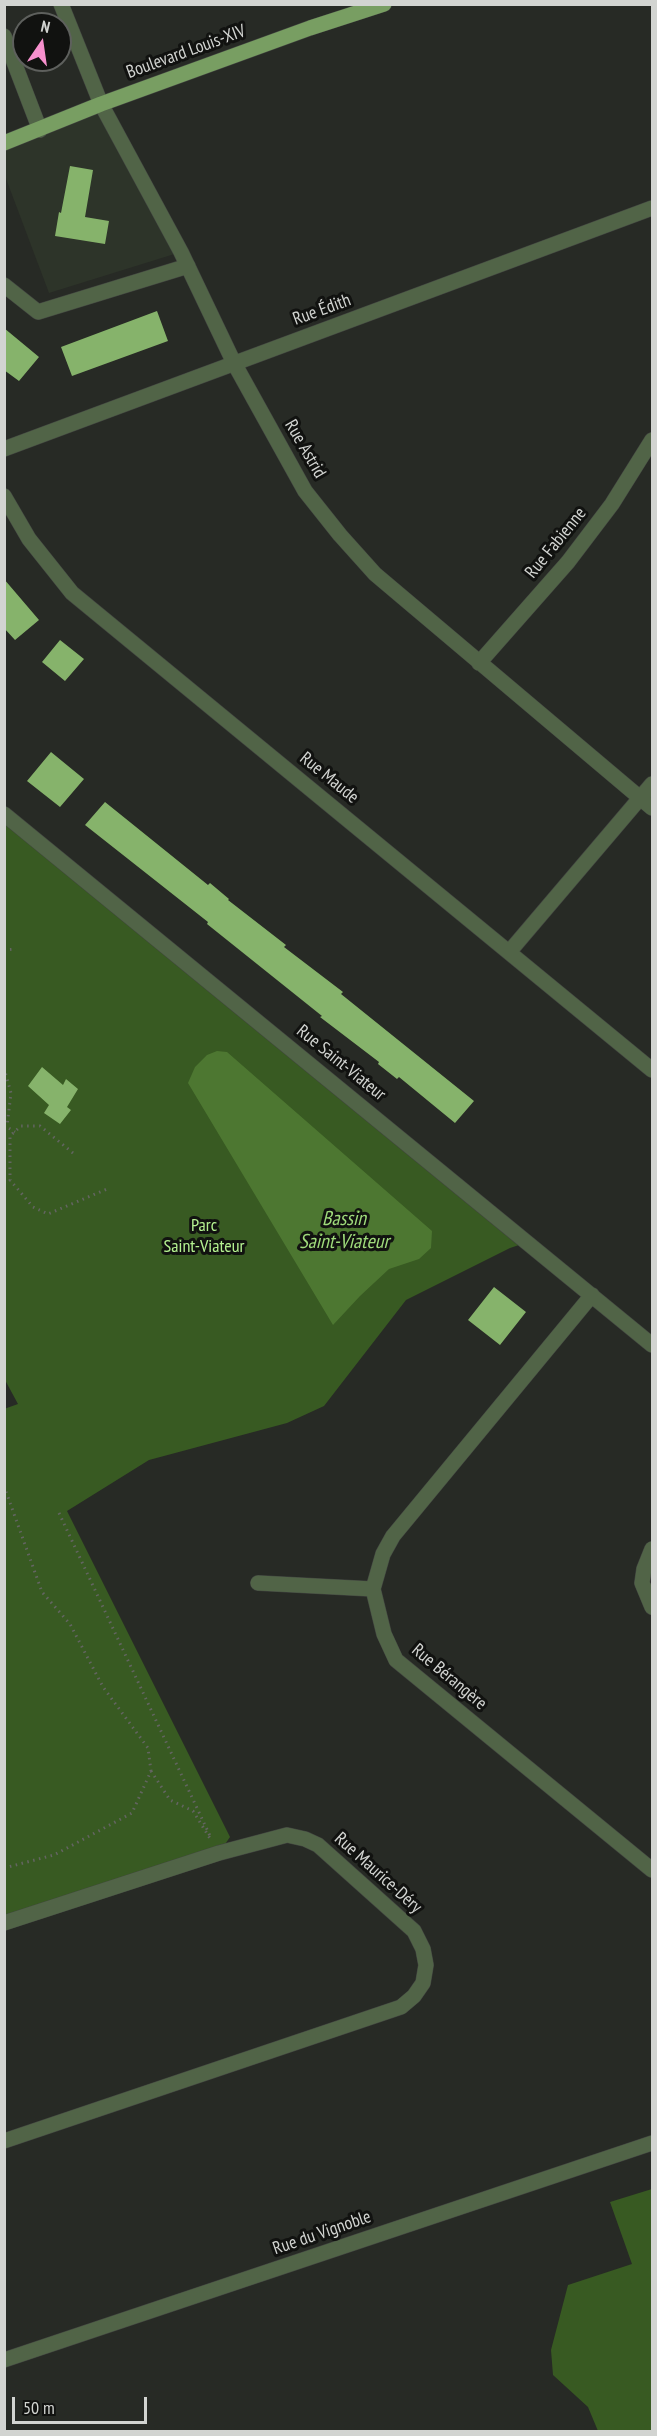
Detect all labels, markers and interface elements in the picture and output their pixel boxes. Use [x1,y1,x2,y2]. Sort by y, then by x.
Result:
north arrow [12,12,72,72]
text: N [39,16,52,37]
street label: Boulevard Louis-XIV [124,20,248,84]
street label: Rue Édith [290,290,354,330]
street label: Rue Astrid [280,416,330,482]
street label: Rue Fabienne [521,503,591,583]
street label: Rue Maude [295,748,363,808]
street label: Rue Saint-Viateur [292,1020,390,1106]
water label: Bassin Saint-Viateur [299,1207,389,1254]
park label: Parc Saint-Viateur [164,1215,244,1258]
street label: Rue Bérangère [407,1639,491,1715]
street label: Rue Maurice-Déry [330,1828,426,1918]
street label: Rue du Vignoble [270,2206,374,2260]
scale bar [15,2385,150,2423]
text: 50 m [23,2396,55,2419]

